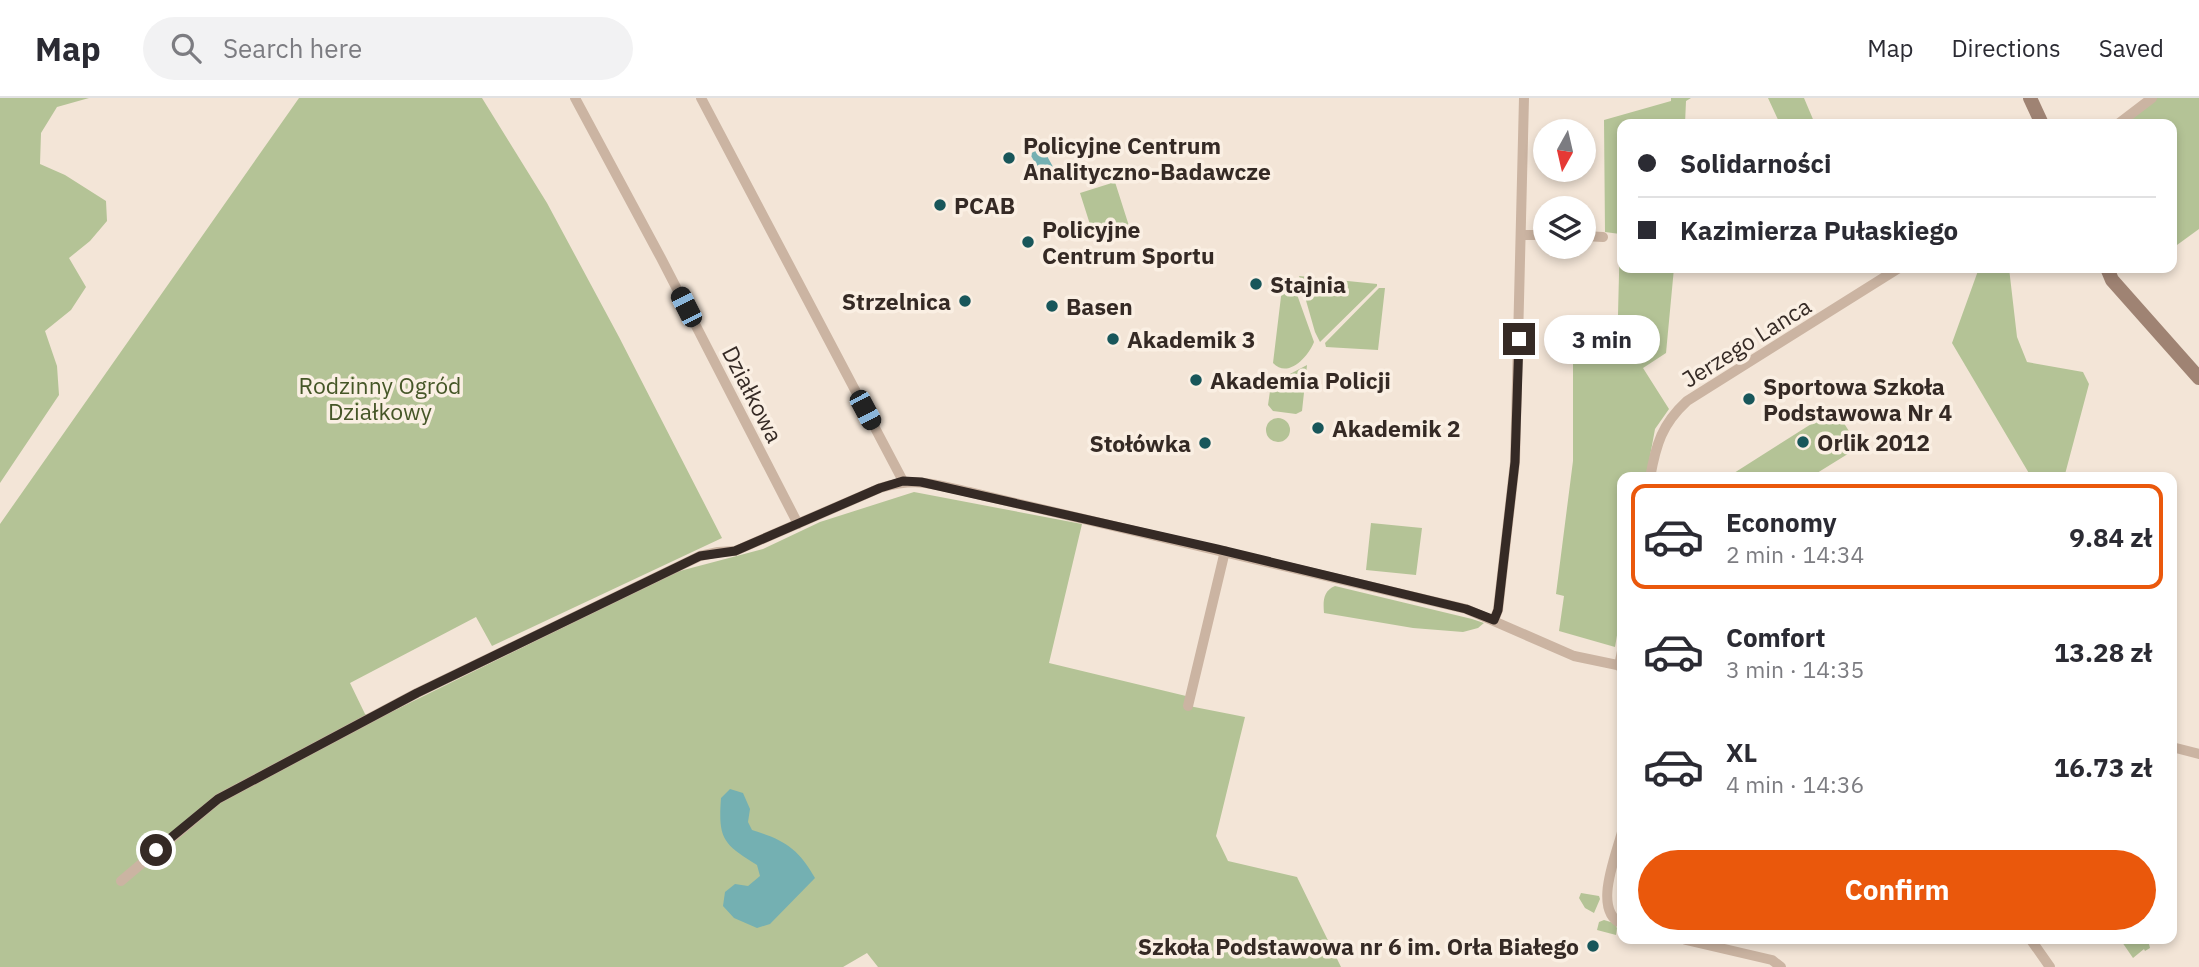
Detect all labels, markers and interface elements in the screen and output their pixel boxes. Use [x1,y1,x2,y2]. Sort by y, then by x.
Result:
search box [143,17,633,80]
text: Map [35,27,101,70]
icon: search [167,29,205,67]
text: Search here [223,31,362,65]
text: Map [1867,32,1913,64]
text: Directions [1951,32,2061,64]
text: Saved [2099,32,2164,64]
north arrow [1533,119,1596,182]
map controls [1533,119,1596,259]
place label: Policyjne Centrum Analityczno-Badawcze [1023,130,1271,186]
text: Solidarności [1680,146,1831,180]
marker: Policyjne Centrum Analityczno-Badawcze [1001,150,1017,166]
place label: PCAB [954,190,1015,220]
button: layers [1533,196,1596,259]
marker: PCAB [932,197,948,213]
text: Kazimierza Pułaskiego [1680,213,1958,247]
place label: Policyjne Centrum Sportu [1042,214,1215,270]
marker: Policyjne Centrum Sportu [1020,234,1036,250]
place label: Stajnia [1270,269,1346,299]
marker: Stajnia [1248,276,1264,292]
car [668,284,705,330]
place label: Strzelnica [842,286,951,316]
street label: Jerzego Lanca [1676,290,1816,394]
place label: Basen [1066,291,1133,321]
marker: Strzelnica [957,293,973,309]
marker: Basen [1044,298,1060,314]
callout: 3 min [1544,314,1659,364]
route end [1503,323,1535,355]
place label: Akademik 3 [1127,324,1256,354]
text: 3 min [1572,324,1632,354]
marker: Akademik 3 [1105,331,1121,347]
street label: Działkowa [716,341,790,447]
place label: Akademia Policji [1210,365,1391,395]
park label: Rodzinny Ogród Działkowy [299,370,461,426]
place label: Sportowa Szkoła Podstawowa Nr 4 [1763,371,1953,427]
marker: Akademia Policji [1188,372,1204,388]
car [846,387,885,433]
marker: Sportowa Szkoła Podstawowa Nr 4 [1741,391,1757,407]
place label: Akademik 2 [1332,413,1461,443]
marker: Akademik 2 [1310,420,1326,436]
place label: Orlik 2012 [1817,427,1930,457]
place label: Stołówka [1089,428,1191,458]
marker: Orlik 2012 [1795,434,1811,450]
marker: Stołówka [1197,435,1213,451]
icon: car [1642,505,1705,568]
text: Economy [1726,505,1837,539]
text: 9.84 zł [2069,520,2152,554]
text: 2 min · 14:34 [1726,539,1864,569]
icon: car [1642,620,1705,683]
text: Comfort [1726,620,1825,654]
text: 13.28 zł [2054,635,2152,669]
text: 3 min · 14:35 [1726,654,1864,684]
icon: car [1642,735,1705,798]
text: XL [1726,735,1757,769]
text: 16.73 zł [2054,750,2152,784]
text: 4 min · 14:36 [1726,769,1864,799]
route start [140,834,172,866]
button: Confirm [1638,850,2156,930]
place label: Szkoła Podstawowa nr 6 im. Orła Białego [1138,931,1579,961]
marker: Szkoła Podstawowa nr 6 im. Orła Białego [1585,938,1601,954]

